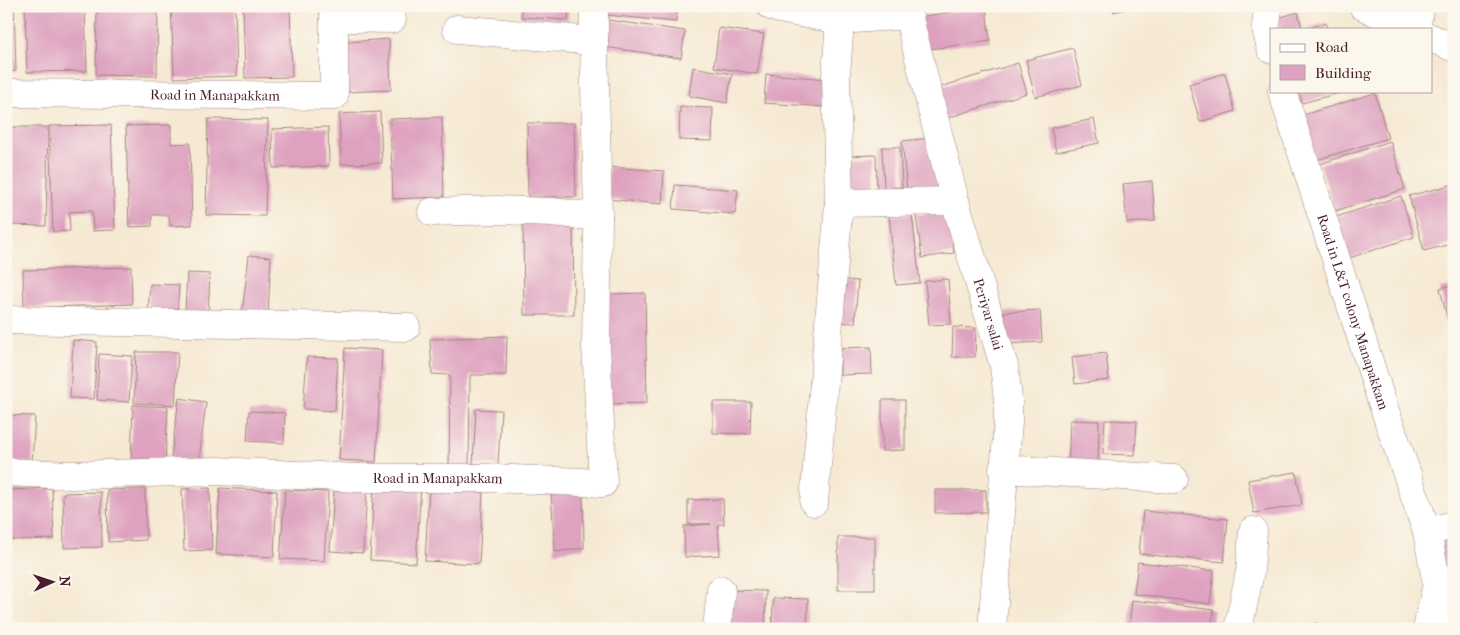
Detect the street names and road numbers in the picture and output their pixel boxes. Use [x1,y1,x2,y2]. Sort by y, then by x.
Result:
street label: Road in Manapakkam [150,86,280,104]
street label: Road in L&T colony Manapakkam [1314,212,1393,412]
street label: Periyar salai [970,276,1007,352]
street label: Road in Manapakkam [373,470,503,487]

